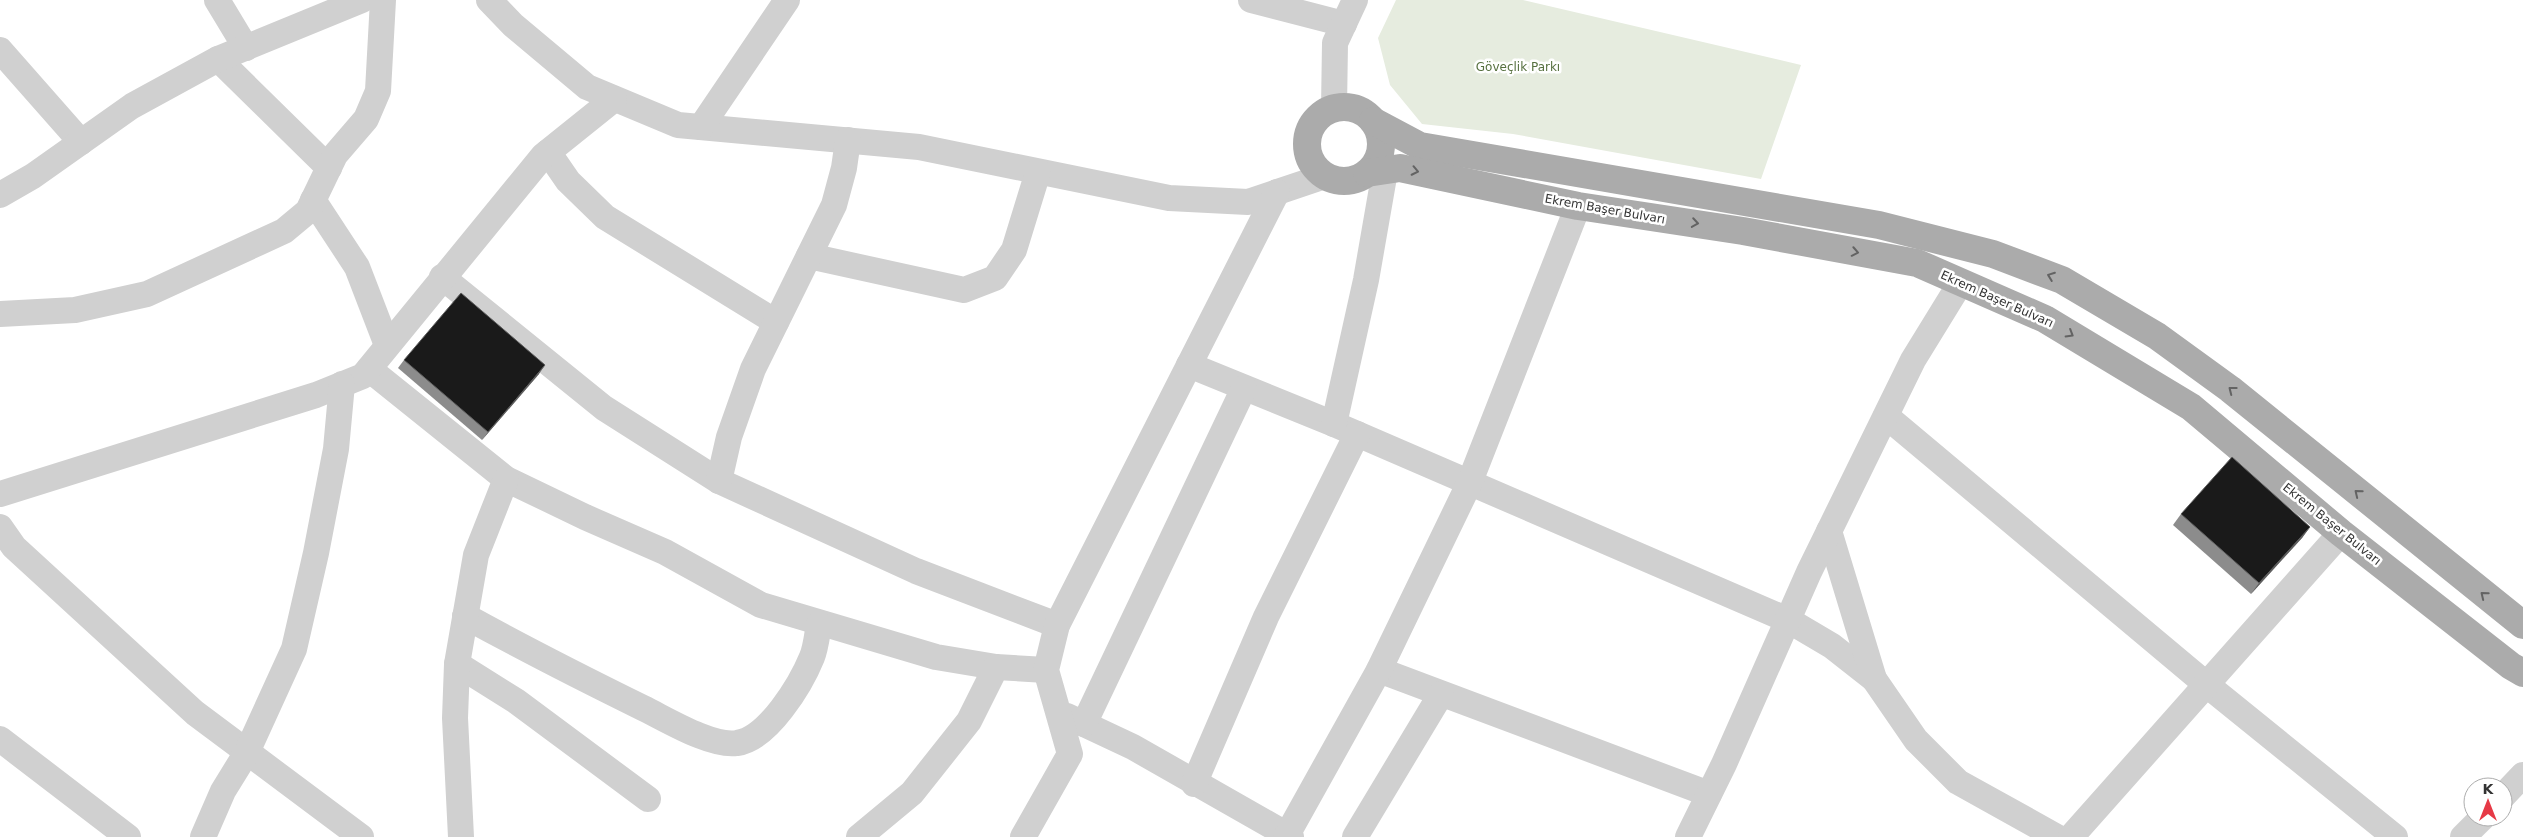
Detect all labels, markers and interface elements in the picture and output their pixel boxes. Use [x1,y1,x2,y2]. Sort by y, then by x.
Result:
park label: Göveçlik Parkı [1476,60,1560,74]
one-way arrow [1410,165,1419,176]
street label: Ekrem Başer Bulvarı [1544,192,1666,226]
one-way arrow [1690,218,1699,228]
one-way arrow [1850,246,1859,256]
street label: Ekrem Başer Bulvarı [1938,268,2056,330]
one-way arrow [2047,272,2055,282]
one-way arrow [2065,328,2074,338]
one-way arrow [2229,388,2238,396]
street label: Ekrem Başer Bulvarı [2280,480,2384,568]
one-way arrow [2355,490,2364,498]
one-way arrow [2481,592,2490,600]
north arrow [2463,777,2513,827]
text: K [2483,781,2495,797]

